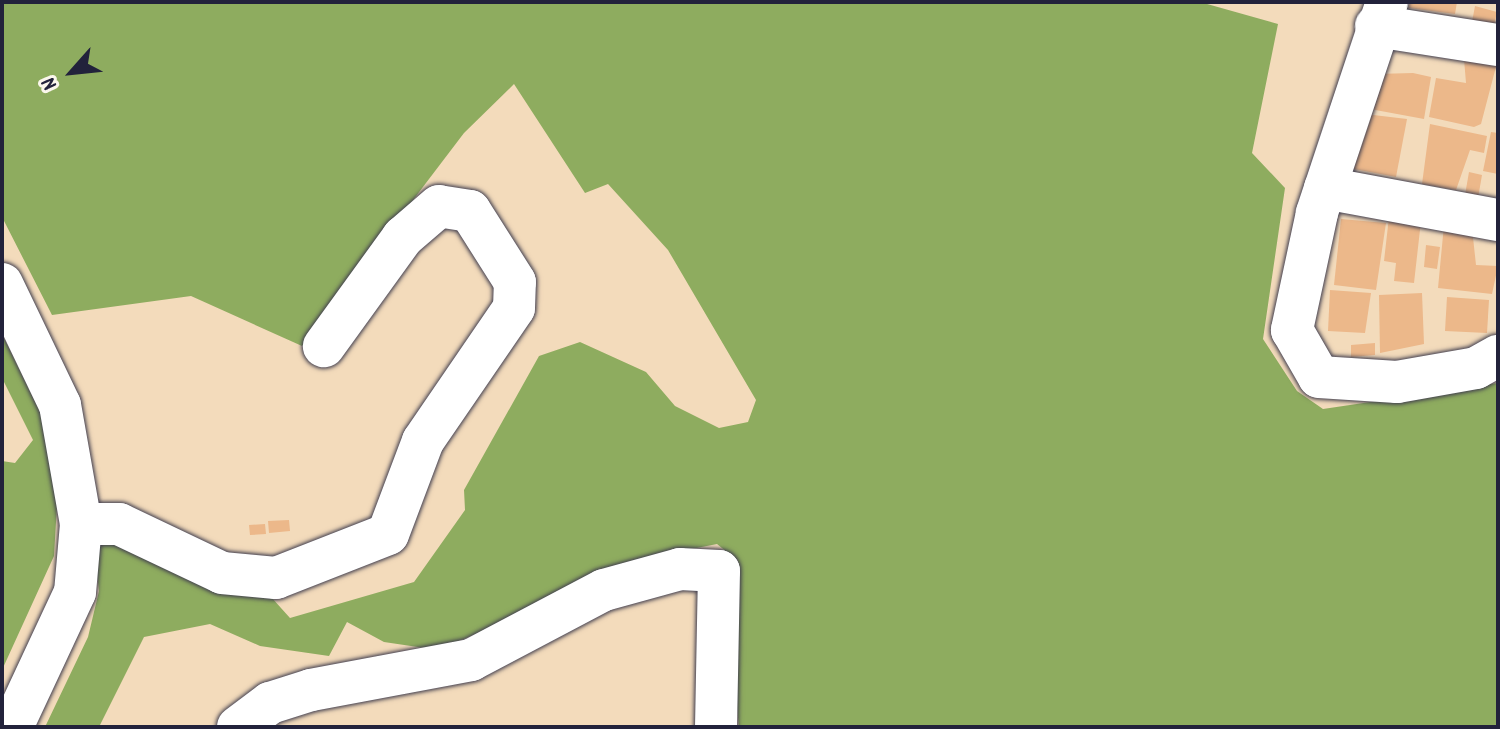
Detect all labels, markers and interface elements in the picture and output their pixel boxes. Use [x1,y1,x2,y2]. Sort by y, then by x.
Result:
north arrow [32,32,112,112]
text: N [34,71,66,95]

